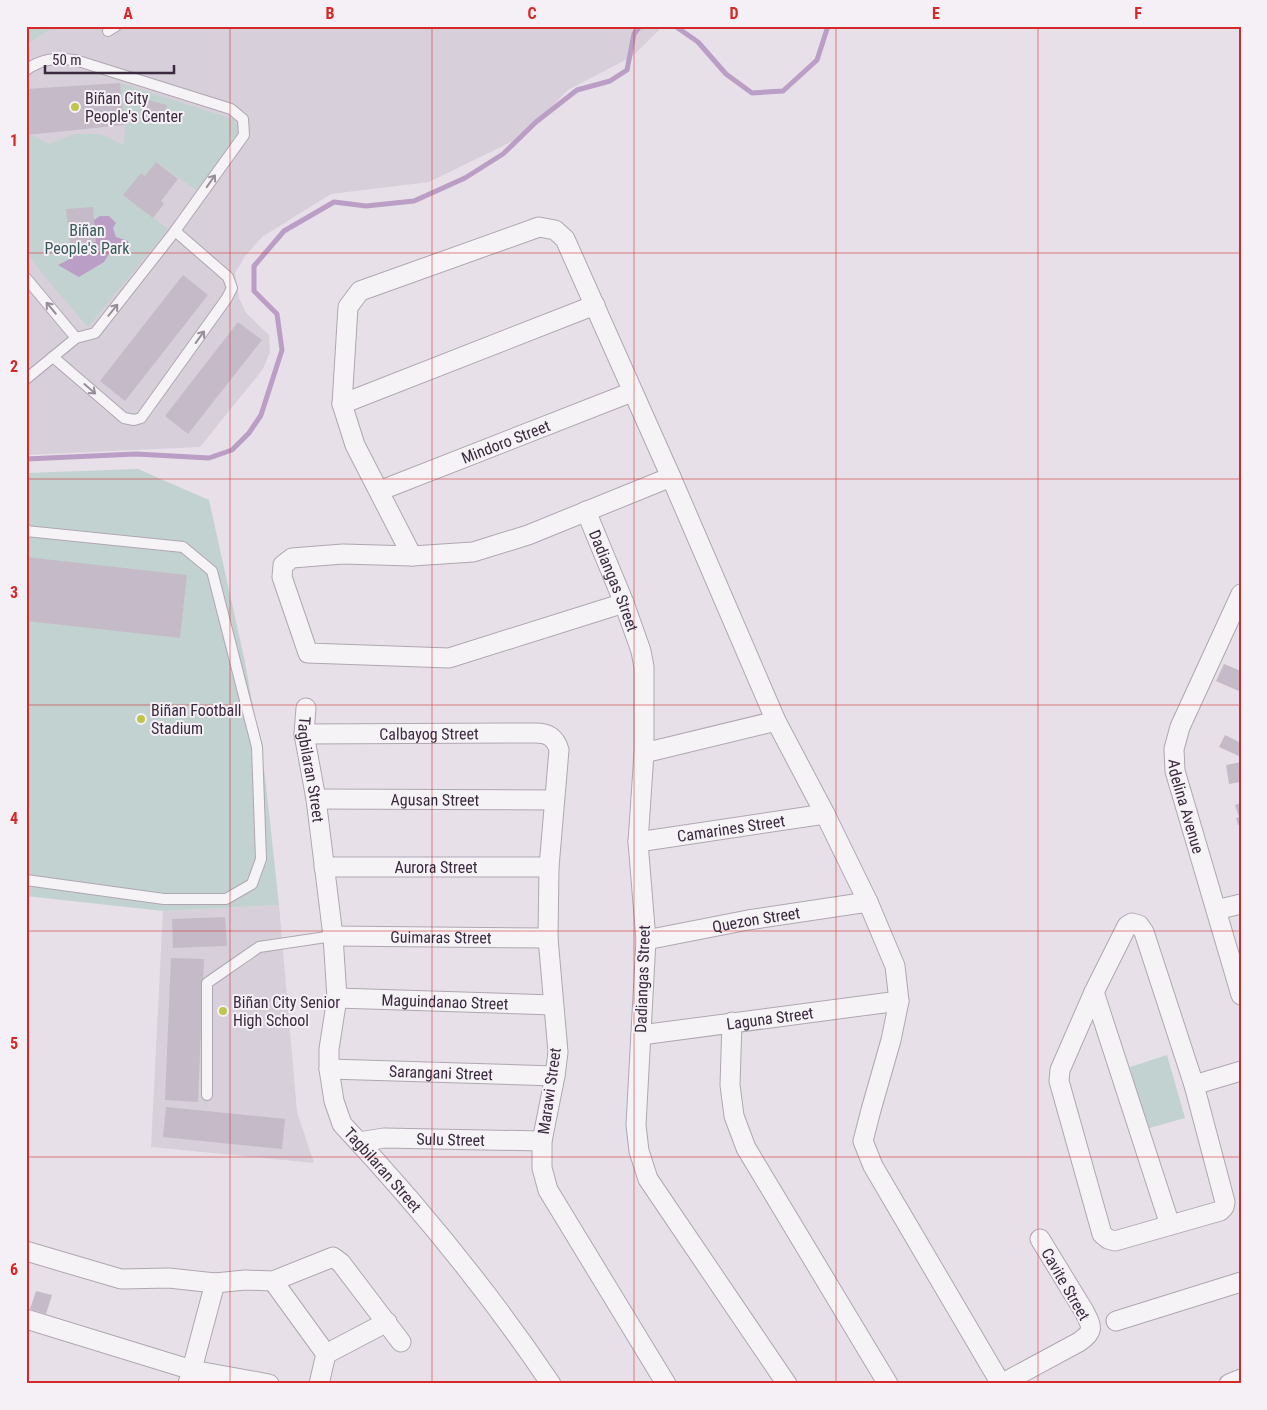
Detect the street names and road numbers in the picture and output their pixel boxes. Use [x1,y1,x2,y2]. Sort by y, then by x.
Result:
street label: Mindoro Street [459,416,553,468]
street label: Dadiangas Street [585,527,642,634]
street label: Tagbilaran Street [294,716,328,824]
street label: Calbayog Street [379,724,479,744]
street label: Adelina Avenue [1164,759,1208,856]
street label: Agusan Street [391,790,480,810]
street label: Camarines Street [676,811,786,846]
street label: Aurora Street [394,858,478,877]
street label: Quezon Street [711,903,802,937]
street label: Dadiangas Street [631,925,654,1033]
street label: Guimaras Street [390,928,492,947]
street label: Maguindanao Street [381,990,509,1014]
street label: Laguna Street [725,1003,815,1034]
street label: Marawi Street [534,1046,565,1136]
street label: Sarangani Street [389,1062,494,1084]
street label: Tagbilaran Street [340,1124,425,1216]
street label: Sulu Street [416,1130,485,1150]
street label: Cavite Street [1037,1245,1094,1324]

